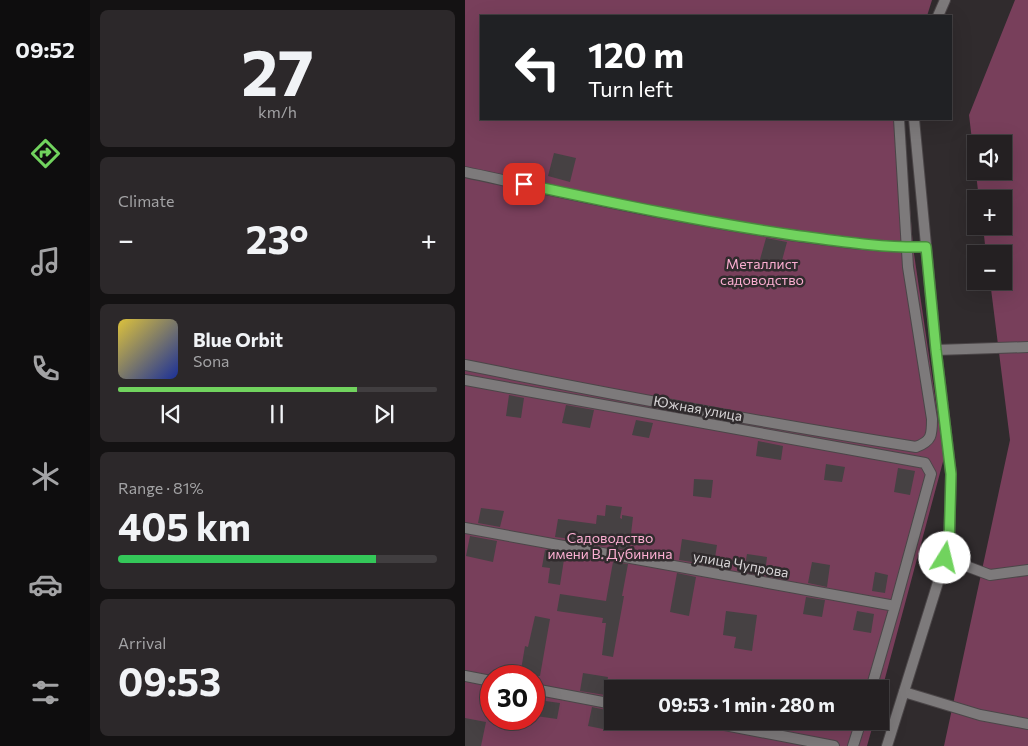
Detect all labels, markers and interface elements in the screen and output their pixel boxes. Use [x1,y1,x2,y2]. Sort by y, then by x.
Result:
text: 27 [241,30,314,109]
text: 120 m [588,32,684,75]
icon: left [505,35,570,100]
text: 09:52 [15,36,75,63]
text: Turn left [588,75,673,102]
text: km/h [258,102,297,121]
map controls [967,135,1012,290]
button: sound [967,135,1012,180]
icon: directions [28,136,63,171]
pin [503,163,545,205]
icon: arrive [510,170,538,198]
button: + [967,190,1012,235]
text: Climate [118,191,174,210]
text: 23° [246,215,309,262]
text: − [118,222,134,256]
text: + [421,222,437,256]
icon: music [28,244,63,279]
button: − [967,245,1012,290]
park label: Металлист садоводство [720,255,804,288]
text: Blue Orbit [193,328,283,351]
icon: phone [28,351,63,386]
text: Sona [193,351,229,370]
street label: Южная улица [652,392,744,424]
icon: previous [157,400,185,428]
icon: pause [263,400,291,428]
icon: next [370,400,398,428]
icon: climate [28,459,63,494]
text: Range · 81% [118,478,204,497]
text: 405 km [118,502,251,549]
park label: Садоводство имени В. Дубинина [548,529,672,562]
position arrow [918,531,970,583]
street label: улица Чупрова [692,547,790,581]
icon: car [28,567,63,602]
text: Arrival [118,633,166,652]
text: 09:53 [118,657,221,704]
speed limit sign: 30 [480,665,545,730]
icon: filters [28,675,63,710]
text: 09:53 · 1 min · 280 m [658,693,835,716]

